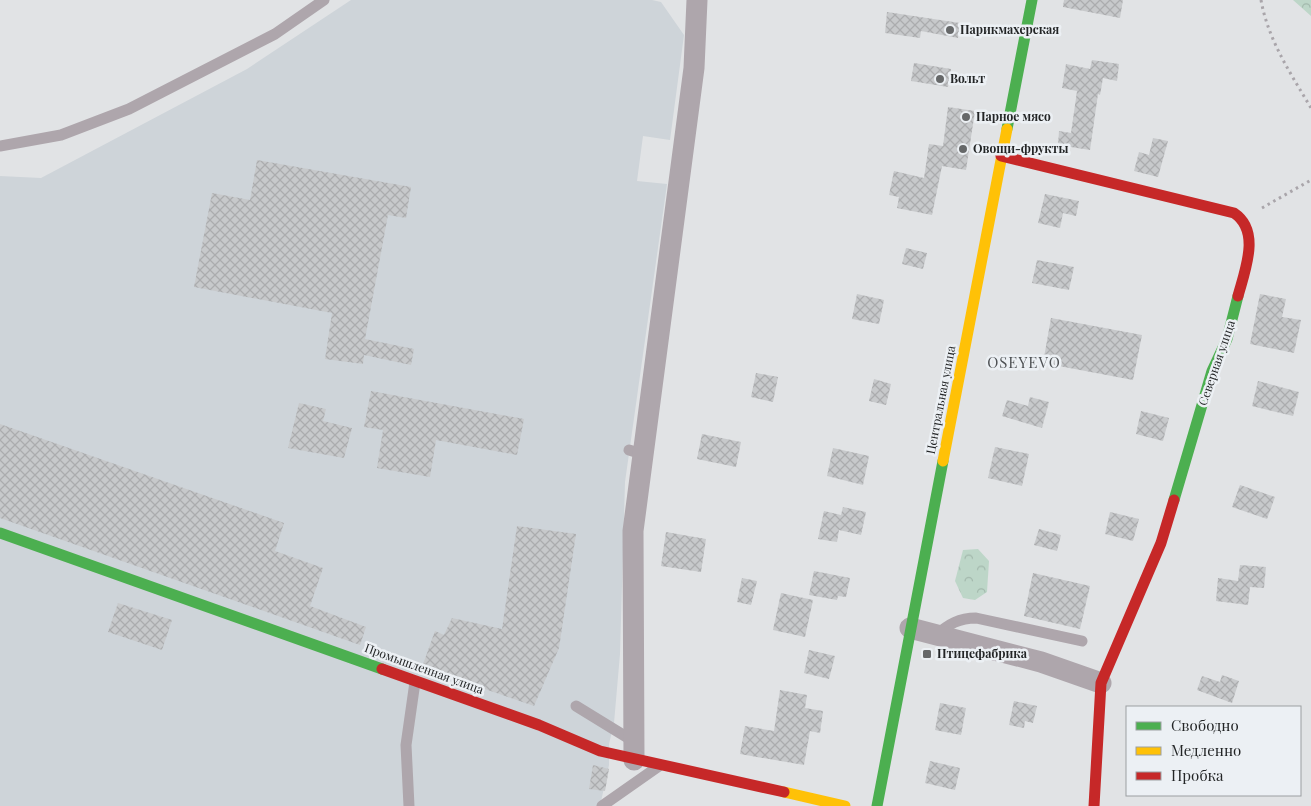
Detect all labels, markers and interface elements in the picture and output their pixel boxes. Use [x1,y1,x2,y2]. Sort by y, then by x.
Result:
place label: Парикмахерская [960,21,1059,37]
marker: Парикмахерская [944,24,956,36]
place label: Вольт [950,70,985,86]
marker: Вольт [934,73,946,85]
place label: Парное мясо [976,108,1051,124]
marker: Парное мясо [960,111,972,123]
place label: Овощи-фрукты [973,140,1069,156]
marker: Овощи-фрукты [957,143,969,155]
street label: Северная улица [1194,318,1238,407]
street label: Центральная улица [922,344,958,455]
district label: OSEYEVO [987,352,1061,372]
street label: Промышленная улица [363,639,486,697]
place label: Птицефабрика [937,645,1028,661]
marker: Птицефабрика [921,648,933,660]
legend [1126,706,1301,796]
text: Свободно [1171,715,1239,735]
text: Медленно [1171,740,1241,760]
text: Пробка [1171,765,1224,785]

